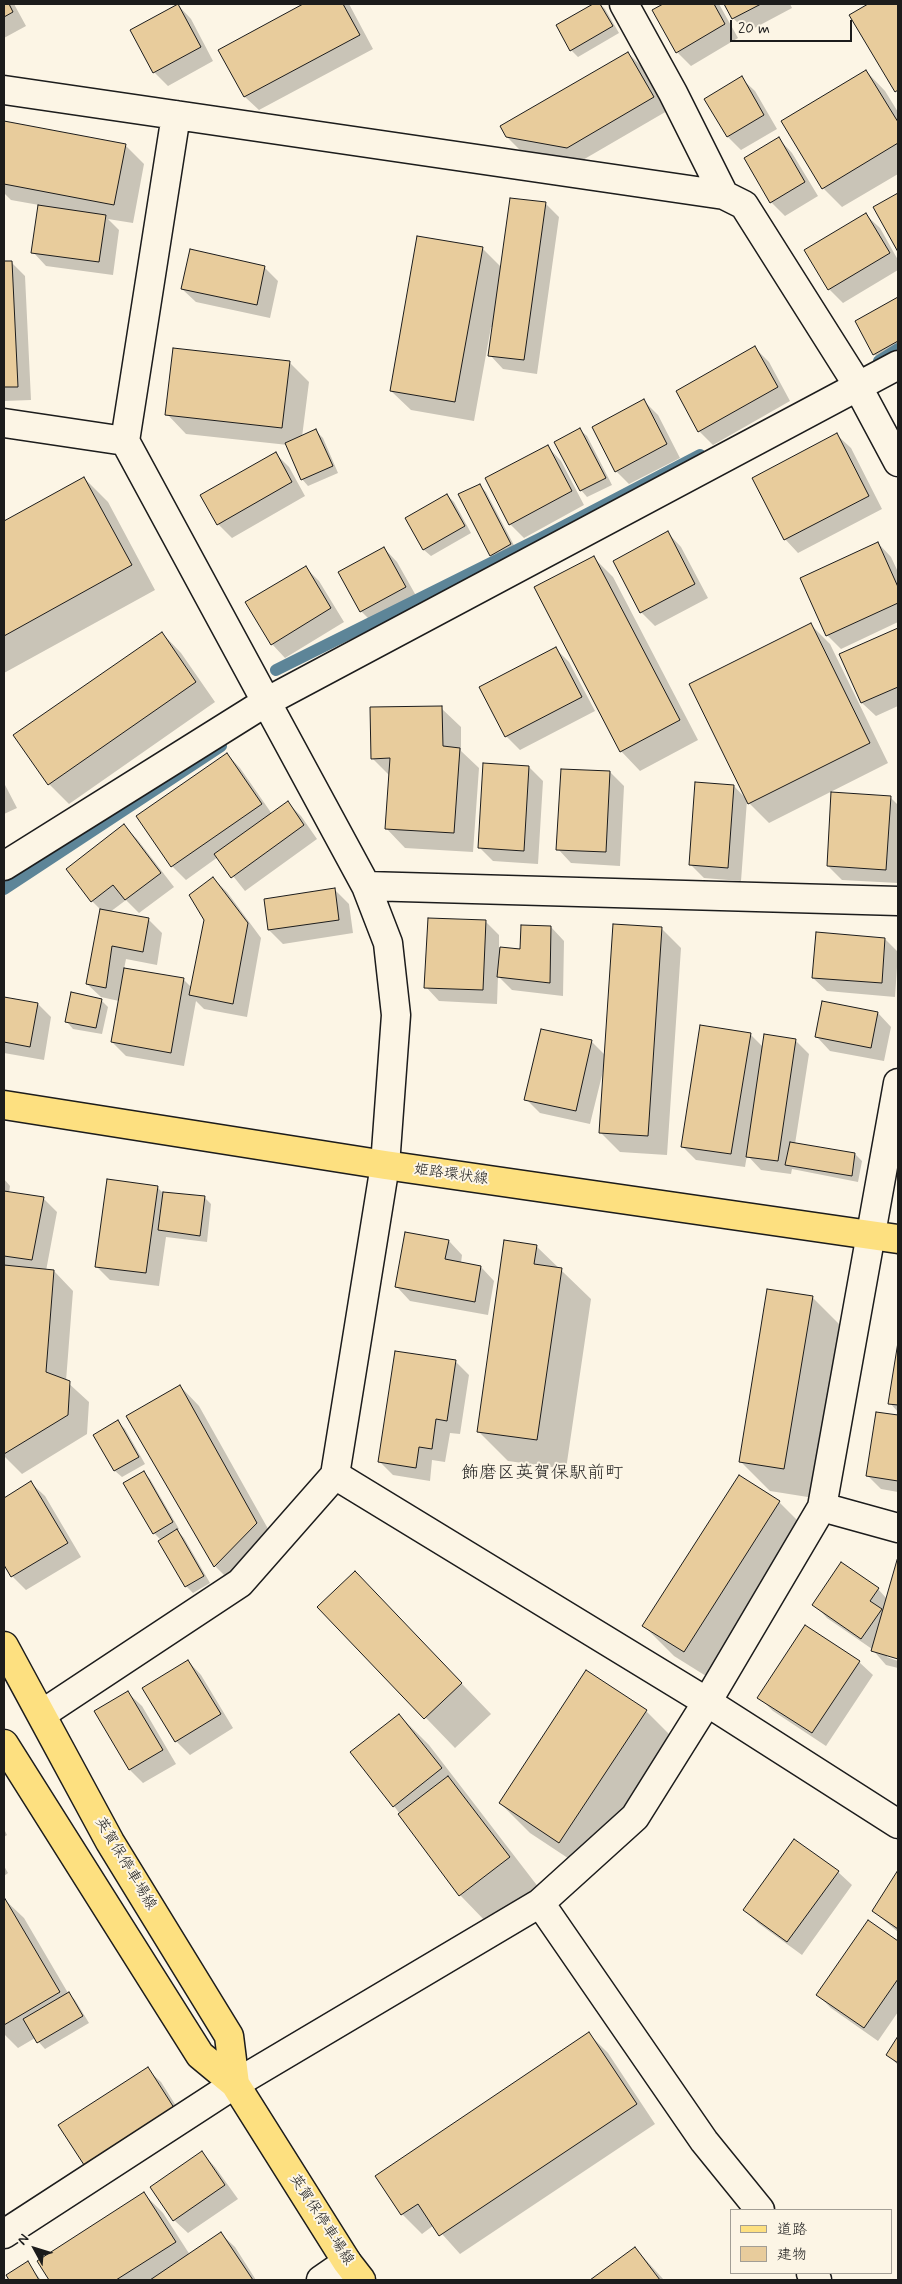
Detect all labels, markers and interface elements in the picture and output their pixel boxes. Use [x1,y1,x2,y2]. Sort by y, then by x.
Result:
scale bar [732,10,854,42]
text: 20 m [738,19,770,39]
street label: 姫路環状線 [413,1161,489,1189]
district label: 飾磨区英賀保駅前町 [461,1463,623,1485]
street label: 英賀保停車場線 [90,1814,160,1914]
street label: 英賀保停車場線 [285,2171,357,2269]
legend [730,2209,892,2274]
text: 道路 [777,2220,807,2240]
north arrow [10,2224,60,2274]
text: N [13,2230,33,2249]
text: 建物 [777,2245,807,2265]

